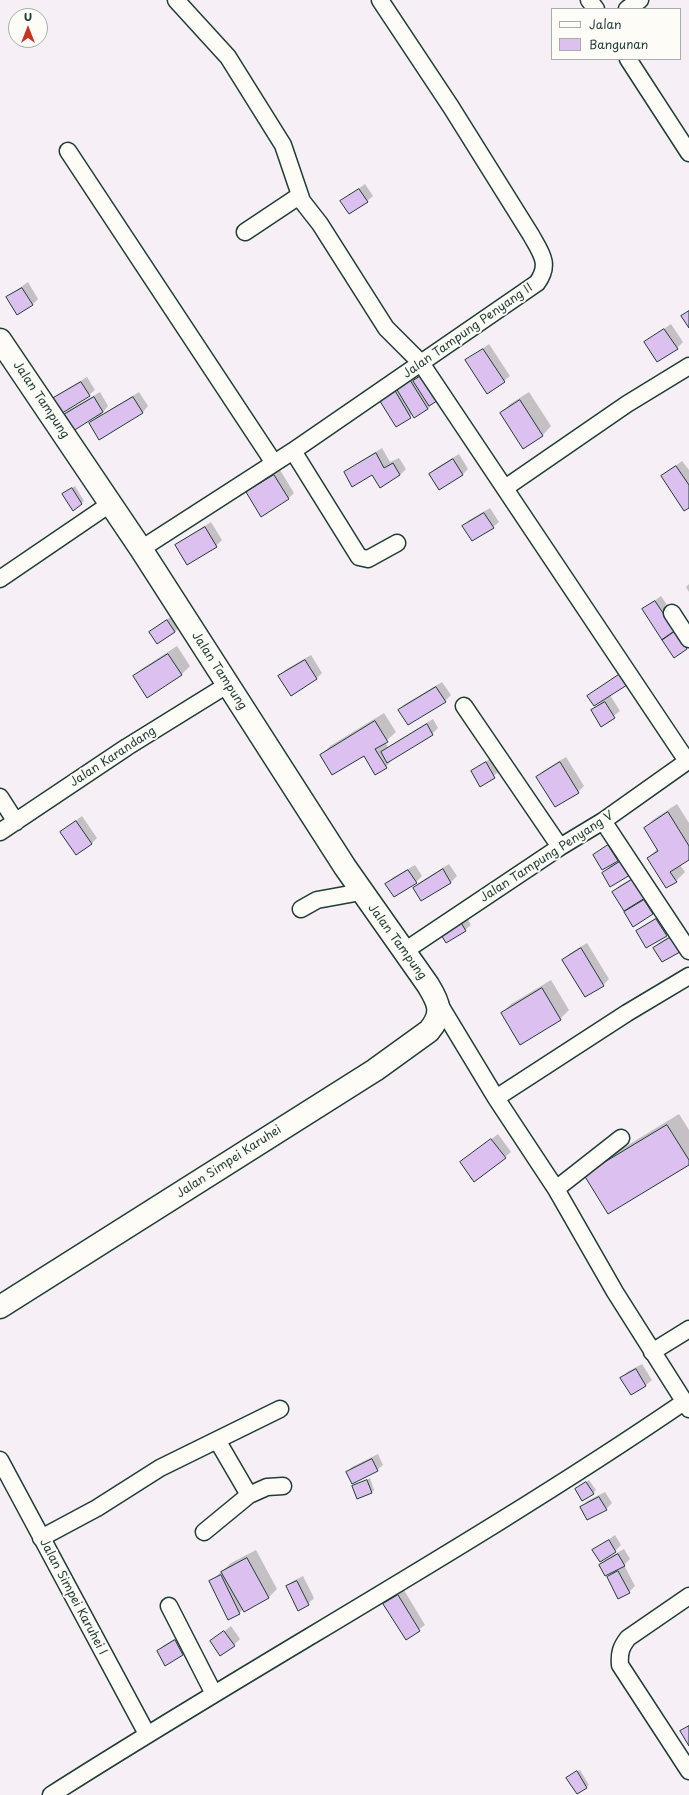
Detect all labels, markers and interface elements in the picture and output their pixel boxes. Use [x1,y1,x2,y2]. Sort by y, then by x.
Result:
north arrow [8,8,48,48]
text: U [24,8,32,25]
legend [551,8,681,60]
text: Jalan [589,15,622,33]
text: Bangunan [589,35,648,53]
street label: Jalan Tampung Penyang II [400,281,536,381]
street label: Jalan Tampung [10,359,72,441]
street label: Jalan Tampung [188,629,250,713]
street label: Jalan Karandang [67,724,159,790]
street label: Jalan Tampung Penyang V [478,808,616,906]
street label: Jalan Tampung [365,901,429,983]
street label: Jalan Simpei Karuhei [174,1123,284,1201]
street label: Jalan Simpei Karuhei I [36,1536,110,1658]

